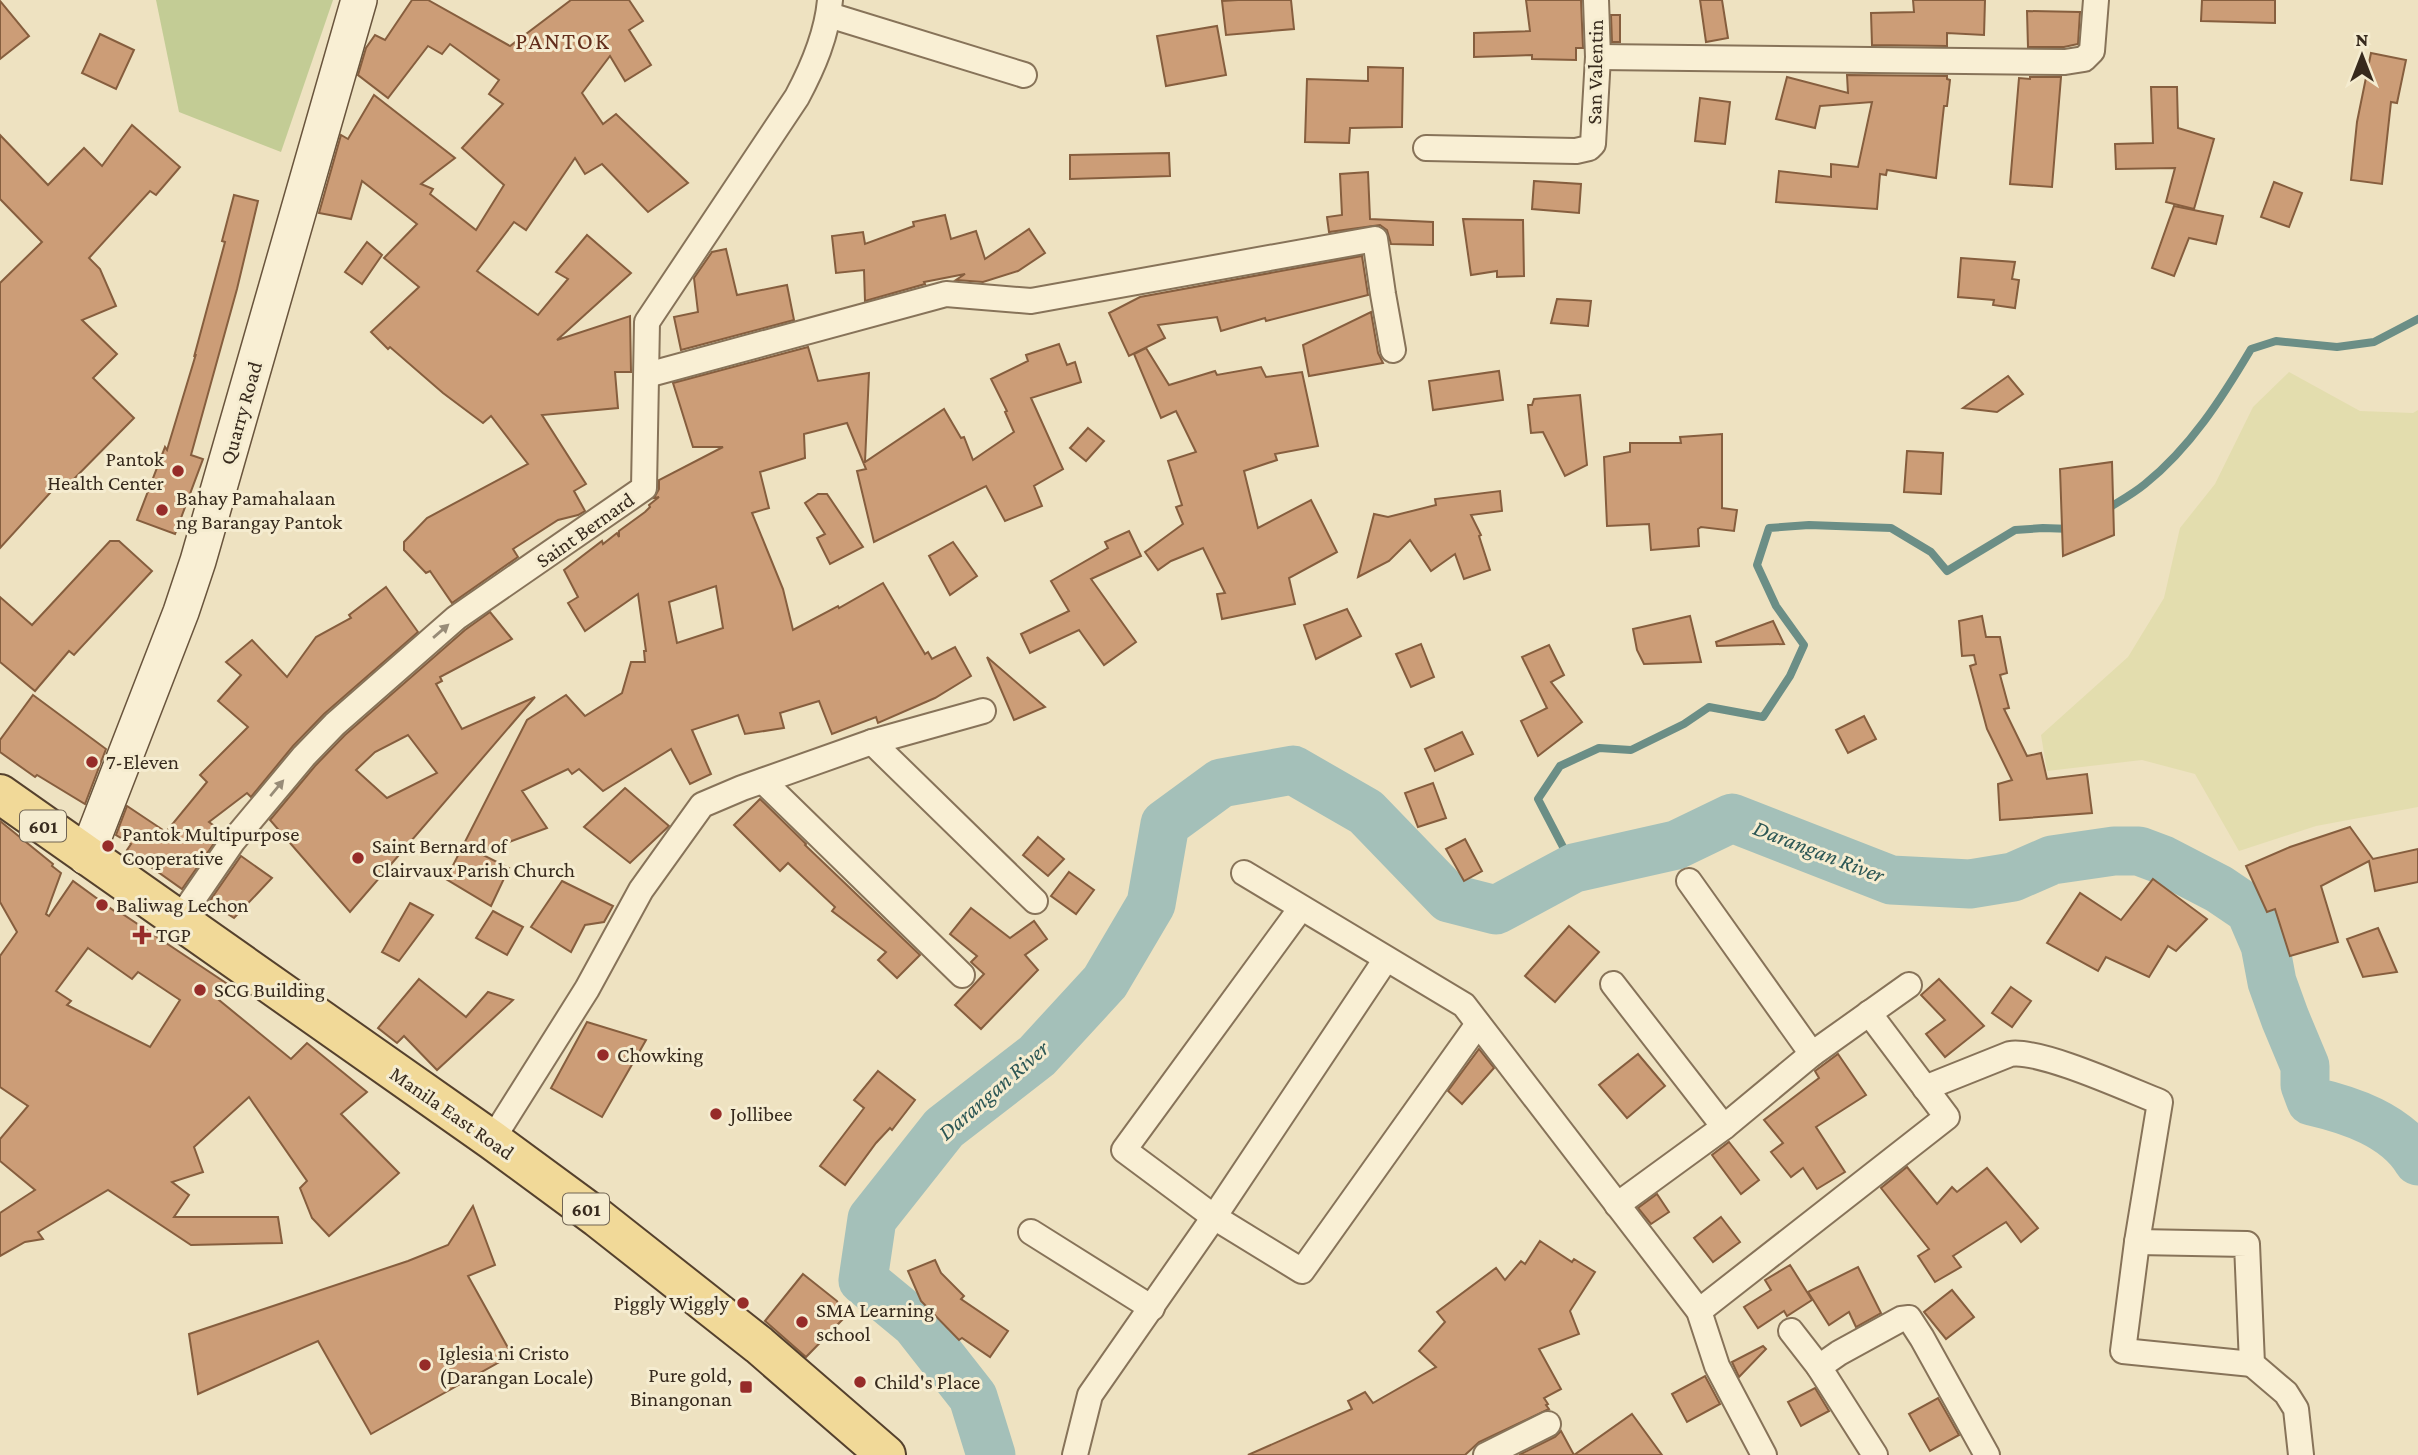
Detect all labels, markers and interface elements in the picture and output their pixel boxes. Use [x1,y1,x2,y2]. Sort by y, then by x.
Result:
street label: San Valentin [1582,19,1608,125]
north arrow [2327,21,2397,91]
district label: PANTOK [515,27,611,54]
text: N [2356,29,2369,50]
street label: Quarry Road [215,359,267,467]
place label: Pantok Health Center [47,447,165,495]
marker: Pantok Health Center [170,463,186,479]
place label: Bahay Pamahalaan ng Barangay Pantok [176,486,342,534]
street label: Saint Bernard [531,487,639,573]
marker: Bahay Pamahalaan ng Barangay Pantok [154,502,170,518]
one-way arrow [433,624,450,640]
place label: 7-Eleven [106,750,179,774]
marker: 7-Eleven [84,754,100,770]
one-way arrow [269,780,284,797]
road number: 601 [20,810,66,842]
water label: Darangan River [1750,814,1889,888]
place label: Pantok Multipurpose Cooperative [122,822,299,870]
place label: Saint Bernard of Clairvaux Parish Church [372,834,575,882]
marker: Pantok Multipurpose Cooperative [100,838,116,854]
marker: Saint Bernard of Clairvaux Parish Church [350,850,366,866]
place label: Baliwag Lechon [116,893,249,917]
marker: Baliwag Lechon [94,897,110,913]
place label: TGP [156,923,191,947]
marker: TGP [134,927,150,943]
place label: SCG Building [214,978,325,1002]
marker: SCG Building [192,982,208,998]
water label: Darangan River [932,1034,1054,1145]
place label: Chowking [617,1043,703,1067]
marker: Chowking [595,1047,611,1063]
street label: Manila East Road [385,1061,519,1165]
place label: Jollibee [728,1102,792,1126]
marker: Jollibee [708,1106,724,1122]
road number: 601 [563,1194,609,1224]
place label: Piggly Wiggly [614,1291,729,1315]
marker: Piggly Wiggly [735,1295,751,1311]
place label: SMA Learning school [816,1298,934,1346]
marker: SMA Learning school [794,1314,810,1330]
place label: Iglesia ni Cristo (Darangan Locale) [439,1341,594,1389]
marker: Iglesia ni Cristo (Darangan Locale) [417,1357,433,1373]
place label: Pure gold, Binangonan [630,1363,732,1411]
place label: Child's Place [874,1370,980,1394]
marker: Child's Place [852,1374,868,1390]
marker: Pure gold, Binangonan [738,1379,754,1395]

